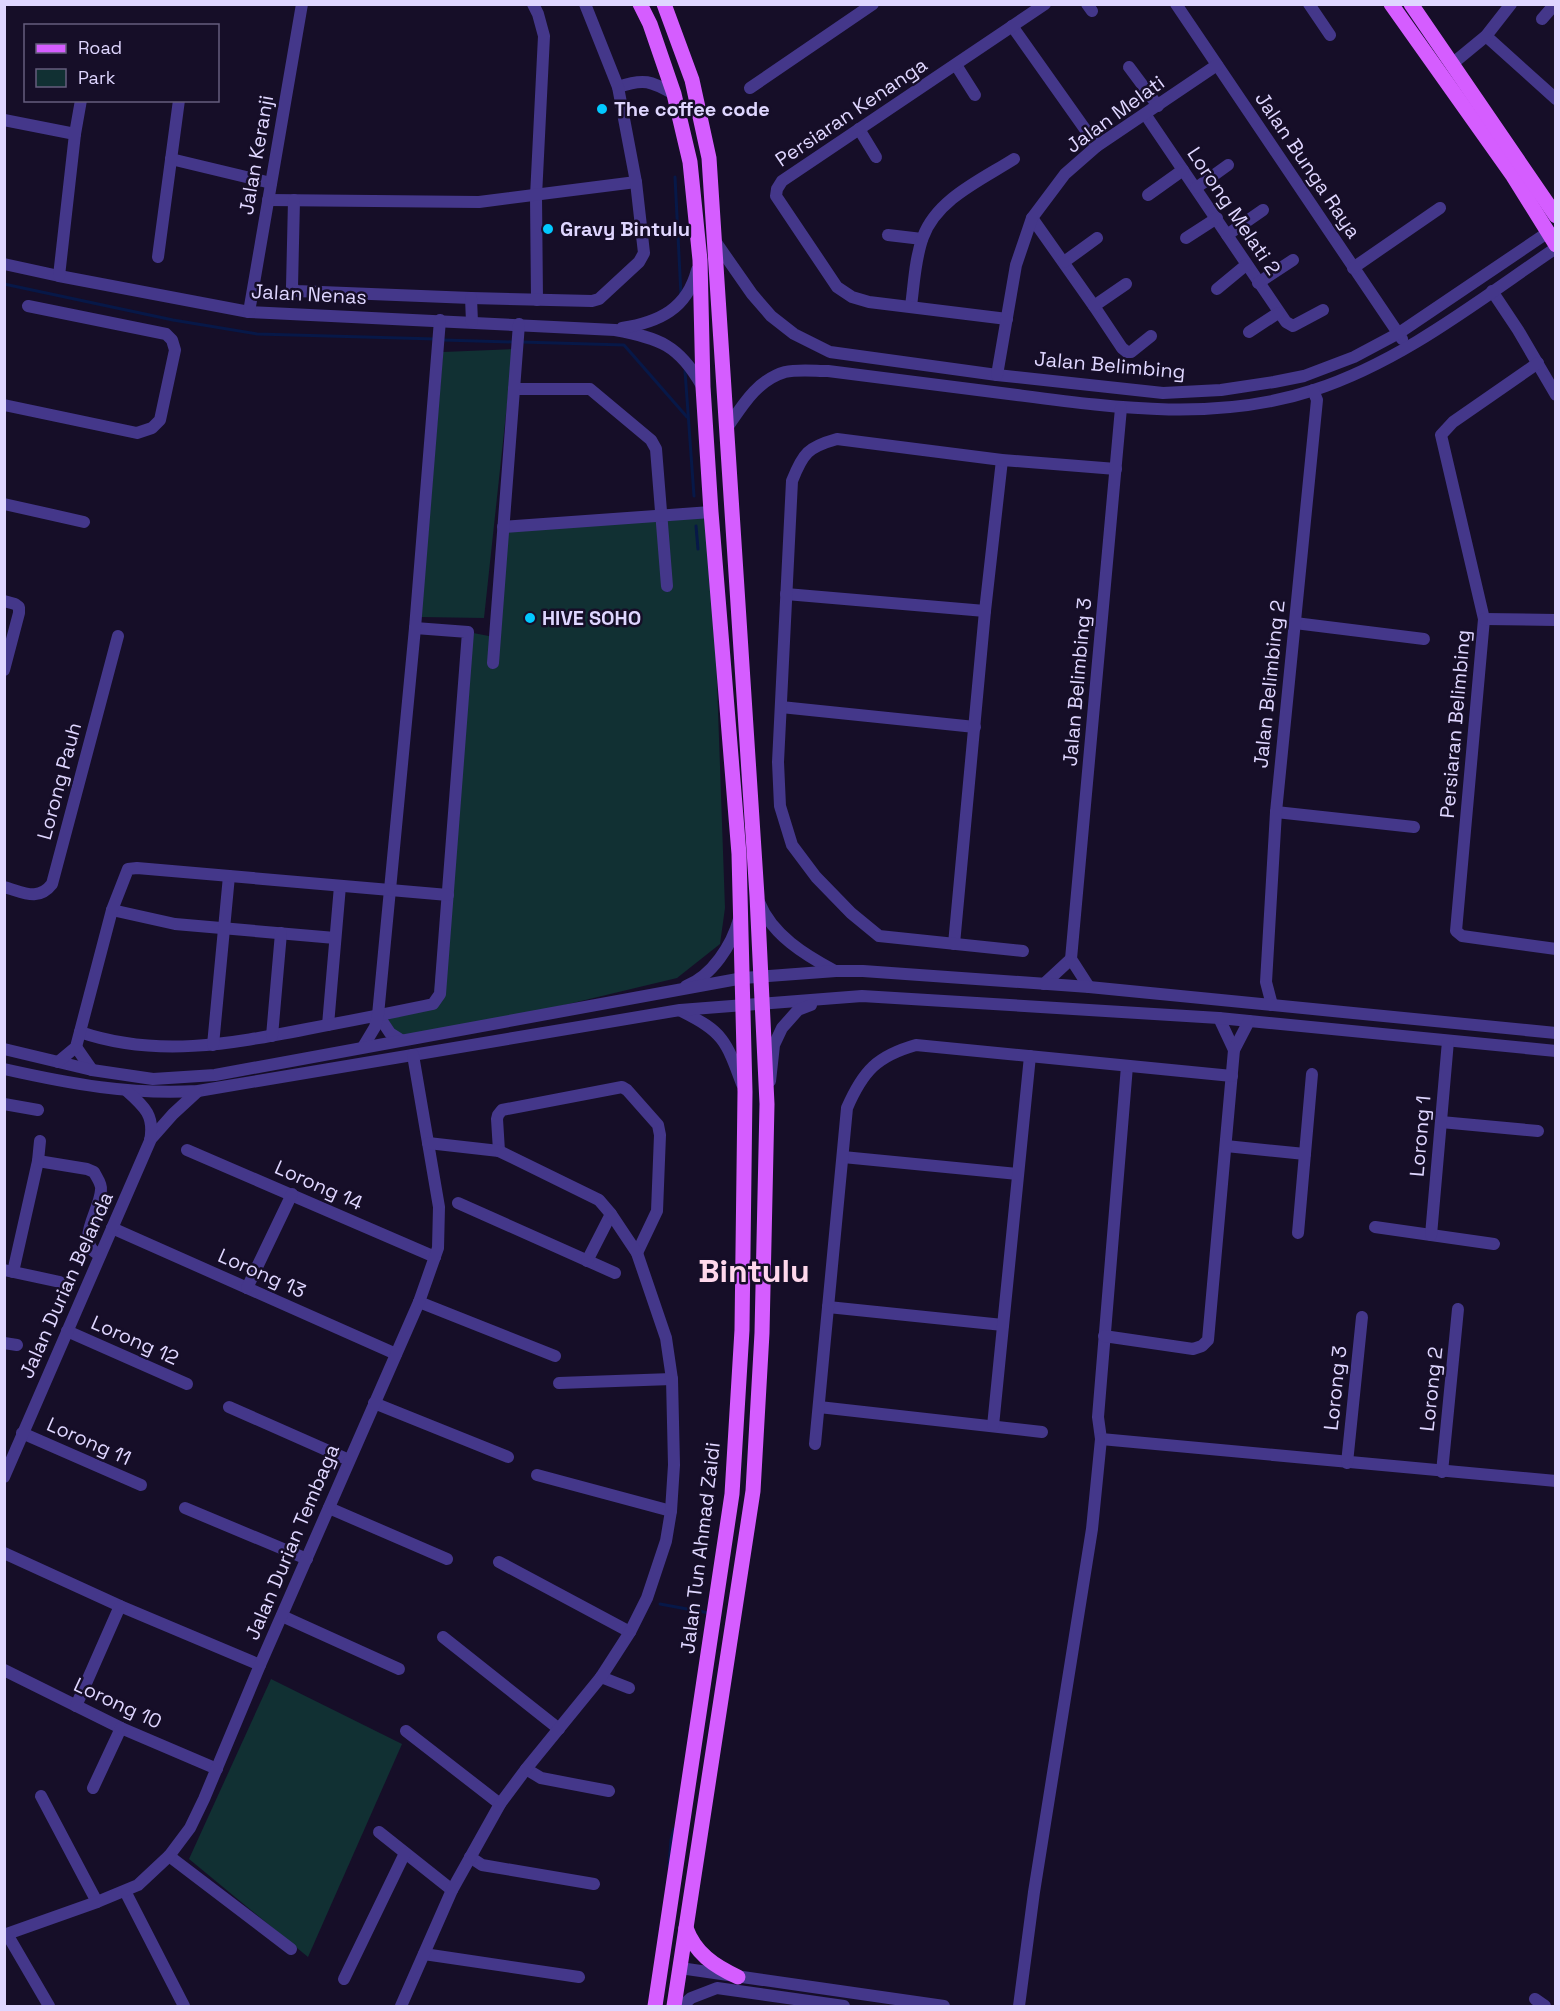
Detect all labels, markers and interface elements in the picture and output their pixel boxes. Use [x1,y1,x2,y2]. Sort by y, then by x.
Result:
legend [24,24,219,102]
text: Road [78,36,122,59]
street label: Persiaran Kenanga [770,51,932,173]
text: Park [78,66,116,89]
street label: Jalan Melati [1061,69,1169,159]
street label: Jalan Bunga Raya [1249,87,1367,243]
street label: Jalan Keranji [233,93,279,217]
place label: The coffee code [614,96,770,122]
marker: The coffee code [595,102,609,116]
street label: Lorong Melati 2 [1182,142,1286,280]
place label: Gravy Bintulu [560,216,690,242]
marker: Gravy Bintulu [541,222,555,236]
street label: Jalan Nenas [250,278,368,310]
street label: Jalan Belimbing [1033,345,1187,385]
street label: Jalan Belimbing 3 [1057,597,1097,767]
street label: Jalan Belimbing 2 [1247,599,1291,769]
place label: HIVE SOHO [542,605,641,631]
marker: HIVE SOHO [523,611,537,625]
street label: Persiaran Belimbing [1434,629,1476,819]
street label: Lorong Pauh [31,719,87,843]
street label: Lorong 1 [1404,1094,1436,1178]
street label: Lorong 14 [271,1154,367,1216]
street label: Jalan Durian Belanda [13,1188,119,1382]
street label: Lorong 13 [214,1242,310,1304]
district label: Bintulu [698,1251,810,1291]
street label: Lorong 12 [87,1309,183,1371]
street label: Lorong 3 [1318,1344,1352,1432]
street label: Lorong 2 [1414,1345,1448,1433]
street label: Lorong 11 [43,1411,135,1471]
street label: Jalan Durian Tembaga [239,1440,345,1644]
street label: Jalan Tun Ahmad Zaidi [674,1441,726,1655]
street label: Lorong 10 [70,1671,166,1735]

